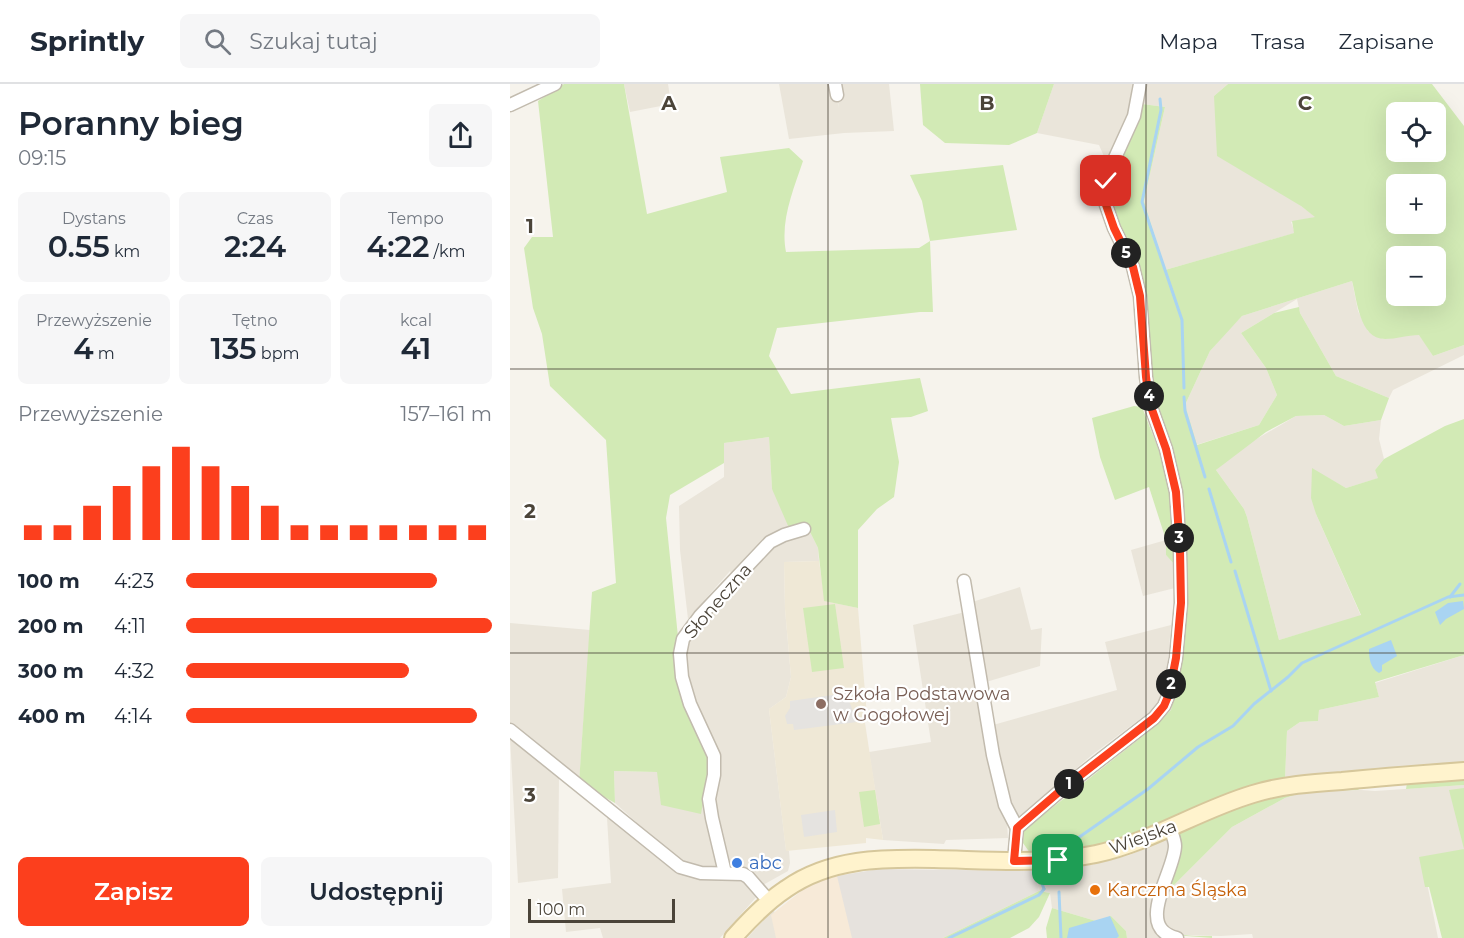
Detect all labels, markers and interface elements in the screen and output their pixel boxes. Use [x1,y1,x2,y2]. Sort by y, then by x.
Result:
search box [180,14,600,68]
text: Sprintly [30,24,144,58]
icon: search [201,25,234,58]
text: Szukaj tutaj [249,28,378,55]
text: Mapa [1159,29,1218,54]
text: Trasa [1251,29,1306,54]
text: Zapisane [1339,29,1434,54]
text: A [660,91,677,115]
text: B [979,91,995,115]
text: C [1298,91,1313,115]
map controls [1386,102,1446,306]
button: locate [1386,102,1446,162]
text: Poranny bieg [18,103,244,143]
button: share [429,104,492,167]
text: 09:15 [18,146,66,170]
pin [1080,155,1131,206]
icon: check [1089,164,1122,197]
button: + [1386,174,1446,234]
text: Dystans [62,209,126,228]
text: Czas [237,209,273,228]
text: Tempo [388,209,444,228]
text: 1 [526,214,534,238]
text: 0.55 [48,228,110,265]
text: 2:24 [224,228,286,265]
text: 4:22 [367,228,429,265]
pin: 5 [1111,238,1141,268]
text: km [110,242,140,261]
text: /km [429,242,465,261]
text: 5 [1121,243,1131,262]
button: − [1386,246,1446,306]
text: Przewyższenie [36,311,152,330]
text: Tętno [232,311,278,330]
text: kcal [400,311,432,330]
text: 4 [73,330,94,367]
text: 135 [211,330,257,367]
text: 41 [400,330,432,367]
text: m [94,344,115,363]
text: bpm [257,344,300,363]
pin: 4 [1134,381,1164,411]
text: 4 [1143,386,1155,405]
text: Przewyższenie [18,402,163,426]
text: 157–161 m [400,402,492,426]
text: 2 [524,499,536,523]
pin: 3 [1164,523,1194,553]
text: 3 [1174,528,1184,547]
street label: Słoneczna [679,559,757,643]
text: 100 m [18,569,80,593]
text: 4:23 [114,569,154,593]
text: 200 m [18,614,84,638]
text: 4:11 [114,614,146,638]
text: 300 m [18,659,84,683]
text: 4:32 [114,659,154,683]
pin: 2 [1156,669,1186,699]
text: 2 [1166,674,1176,693]
place label: Szkoła Podstawowa w Gogołowej [833,683,1010,726]
marker: Szkoła Podstawowa w Gogołowej [814,697,828,711]
text: 400 m [18,704,86,728]
text: 4:14 [114,704,152,728]
pin: 1 [1054,769,1084,799]
text: 1 [1066,774,1072,793]
text: 3 [523,783,536,807]
street label: Wiejska [1106,815,1180,859]
pin [1032,834,1083,885]
icon: arrive [1041,843,1074,876]
place label: abc [749,852,782,874]
marker: abc [730,856,744,870]
button: Zapisz [18,857,249,926]
button: Udostępnij [261,857,492,926]
place label: Karczma Śląska [1107,879,1247,901]
marker: Karczma Śląska [1088,883,1102,897]
scale bar [528,896,675,924]
text: 100 m [537,900,585,919]

